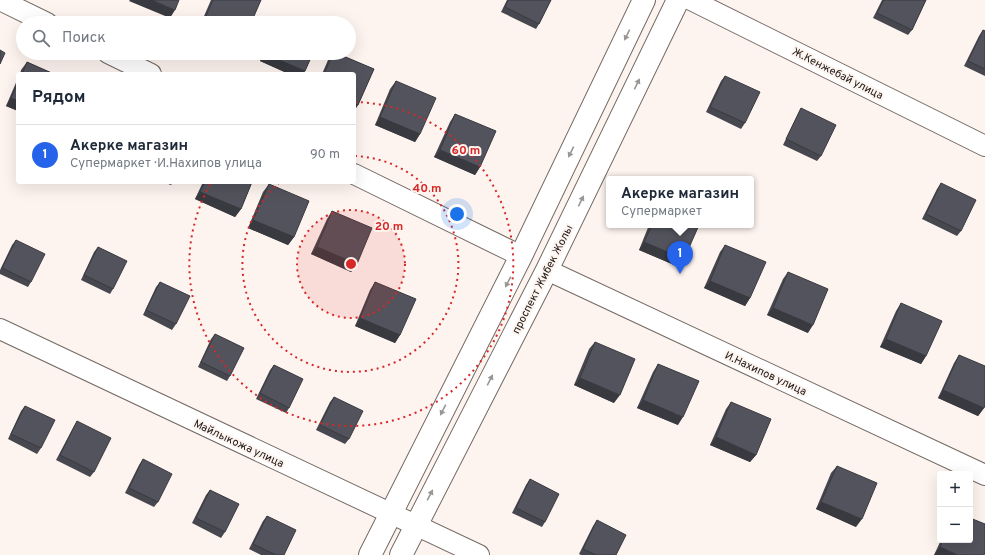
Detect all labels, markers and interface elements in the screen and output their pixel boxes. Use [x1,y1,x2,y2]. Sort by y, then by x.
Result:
search box [16,16,356,60]
icon: search [30,27,52,49]
text: Поиск [62,29,106,48]
one-way arrow [624,29,630,41]
street label: Ж.Кенжебай улица [790,45,886,103]
one-way arrow [634,79,640,90]
text: Рядом [32,87,85,109]
text: Акерке магазин [70,137,188,156]
text: 60 m [452,143,480,159]
text: 1 [42,147,48,163]
text: 90 m [310,147,340,163]
one-way arrow [568,147,574,158]
text: Супермаркет · И.Нахипов улица [70,156,262,172]
popup [606,176,754,228]
text: 40 m [412,181,442,197]
text: Акерке магазин [621,185,739,204]
one-way arrow [578,196,584,207]
your location [447,204,467,224]
text: Супермаркет [621,204,702,220]
text: 20 m [375,219,403,235]
street label: проспект Жибек Жолы [509,223,576,336]
pin: 1 [667,241,693,274]
centre of rings [344,257,358,271]
one-way arrow [505,276,511,288]
street label: И.Нахипов улица [722,349,809,399]
one-way arrow [487,374,494,385]
one-way arrow [440,404,446,416]
street label: Майлыкожа улица [191,417,286,471]
map controls [937,471,973,543]
button: + [937,471,973,507]
one-way arrow [427,489,434,501]
button: − [937,507,973,543]

